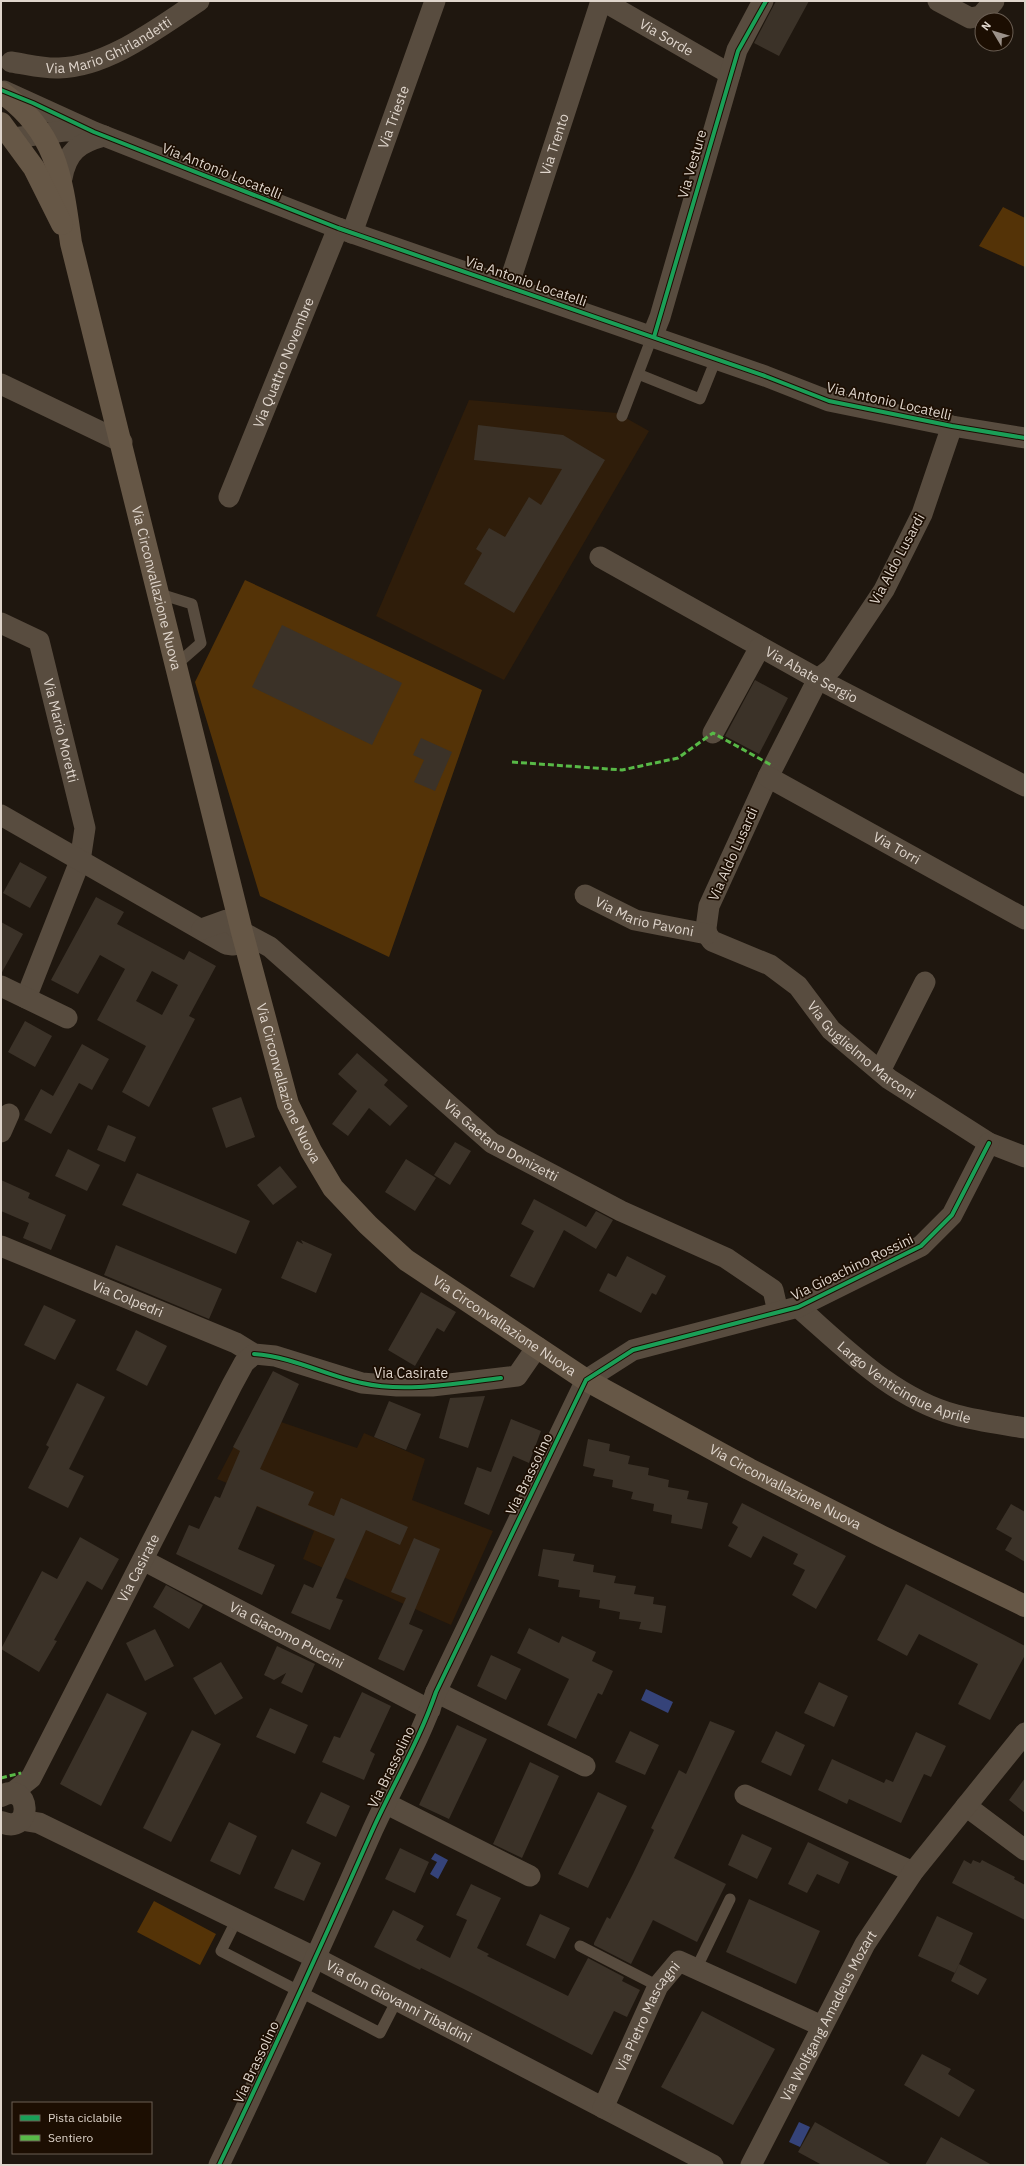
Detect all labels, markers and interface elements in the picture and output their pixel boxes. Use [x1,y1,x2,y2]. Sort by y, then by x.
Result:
north arrow [974,12,1014,52]
street label: Via Mario Ghirlandetti [45,13,175,77]
street label: Via Sorde [636,15,697,60]
text: N [978,18,994,33]
street label: Via Trieste [374,83,413,151]
street label: Via Trento [536,111,573,177]
street label: Via Vesture [674,127,711,201]
street label: Via Antonio Locatelli [159,139,285,203]
street label: Via Antonio Locatelli [463,252,589,310]
street label: Via Quattro Novembre [249,294,318,431]
street label: Via Antonio Locatelli [825,378,953,424]
street label: Via Circonvallazione Nuova [128,504,186,672]
street label: Via Aldo Lusardi [865,510,929,608]
street label: Via Abate Sergio [762,642,861,707]
street label: Via Mario Moretti [39,676,82,784]
street label: Via Aldo Lusardi [704,804,762,904]
street label: Via Torri [870,828,924,868]
street label: Via Mario Pavoni [592,892,695,940]
street label: Via Guglielmo Marconi [803,997,919,1103]
street label: Via Circonvallazione Nuova [252,1001,325,1167]
street label: Via Gaetano Donizetti [440,1096,562,1185]
street label: Via Gioachino Rossini [788,1230,916,1304]
street label: Via Circonvallazione Nuova [429,1271,580,1380]
street label: Via Colpedri [89,1275,166,1321]
street label: Largo Venticinque Aprile [834,1337,973,1427]
street label: Via Casirate [374,1364,449,1382]
street label: Via Brassolino [501,1430,557,1518]
street label: Via Circonvallazione Nuova [706,1440,865,1534]
street label: Via Casirate [113,1531,163,1605]
street label: Via Giacomo Puccini [226,1598,347,1672]
street label: Via Brassolino [363,1723,419,1811]
street label: Via Wolfgang Amadeus Mozart [776,1927,881,2105]
street label: Via don Giovanni Tibaldini [323,1956,475,2047]
street label: Via Pietro Mascagni [611,1958,684,2075]
street label: Via Brassolino [229,2018,283,2106]
legend [12,2102,152,2154]
text: Pista ciclabile [48,2110,122,2125]
text: Sentiero [48,2130,94,2145]

